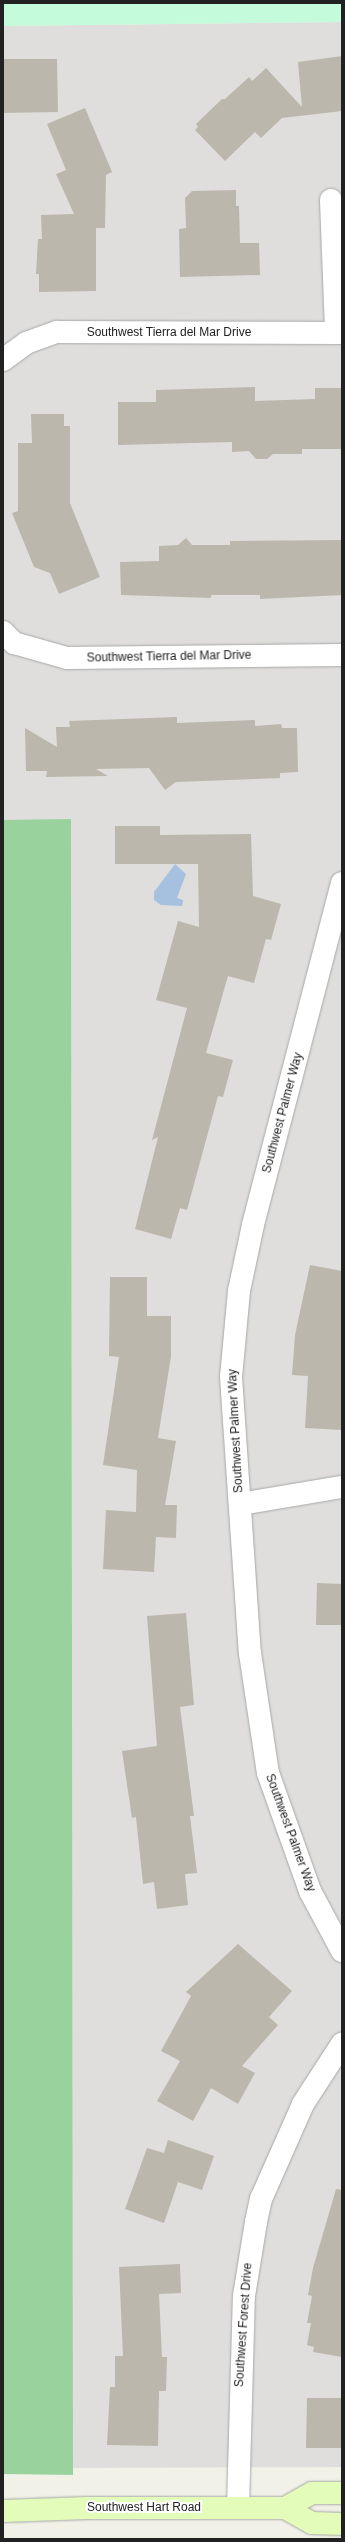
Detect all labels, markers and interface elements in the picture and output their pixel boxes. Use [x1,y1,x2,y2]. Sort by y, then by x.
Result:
street label: Southwest Tierra del Mar Drive [87,326,251,340]
street label: Southwest Tierra del Mar Drive [86,648,252,666]
street label: Southwest Palmer Way [260,1051,306,1175]
street label: Southwest Palmer Way [226,1369,246,1493]
street label: Southwest Palmer Way [262,1772,318,1894]
street label: Southwest Forest Drive [232,2262,256,2388]
street label: Southwest Hart Road [87,2501,201,2515]

